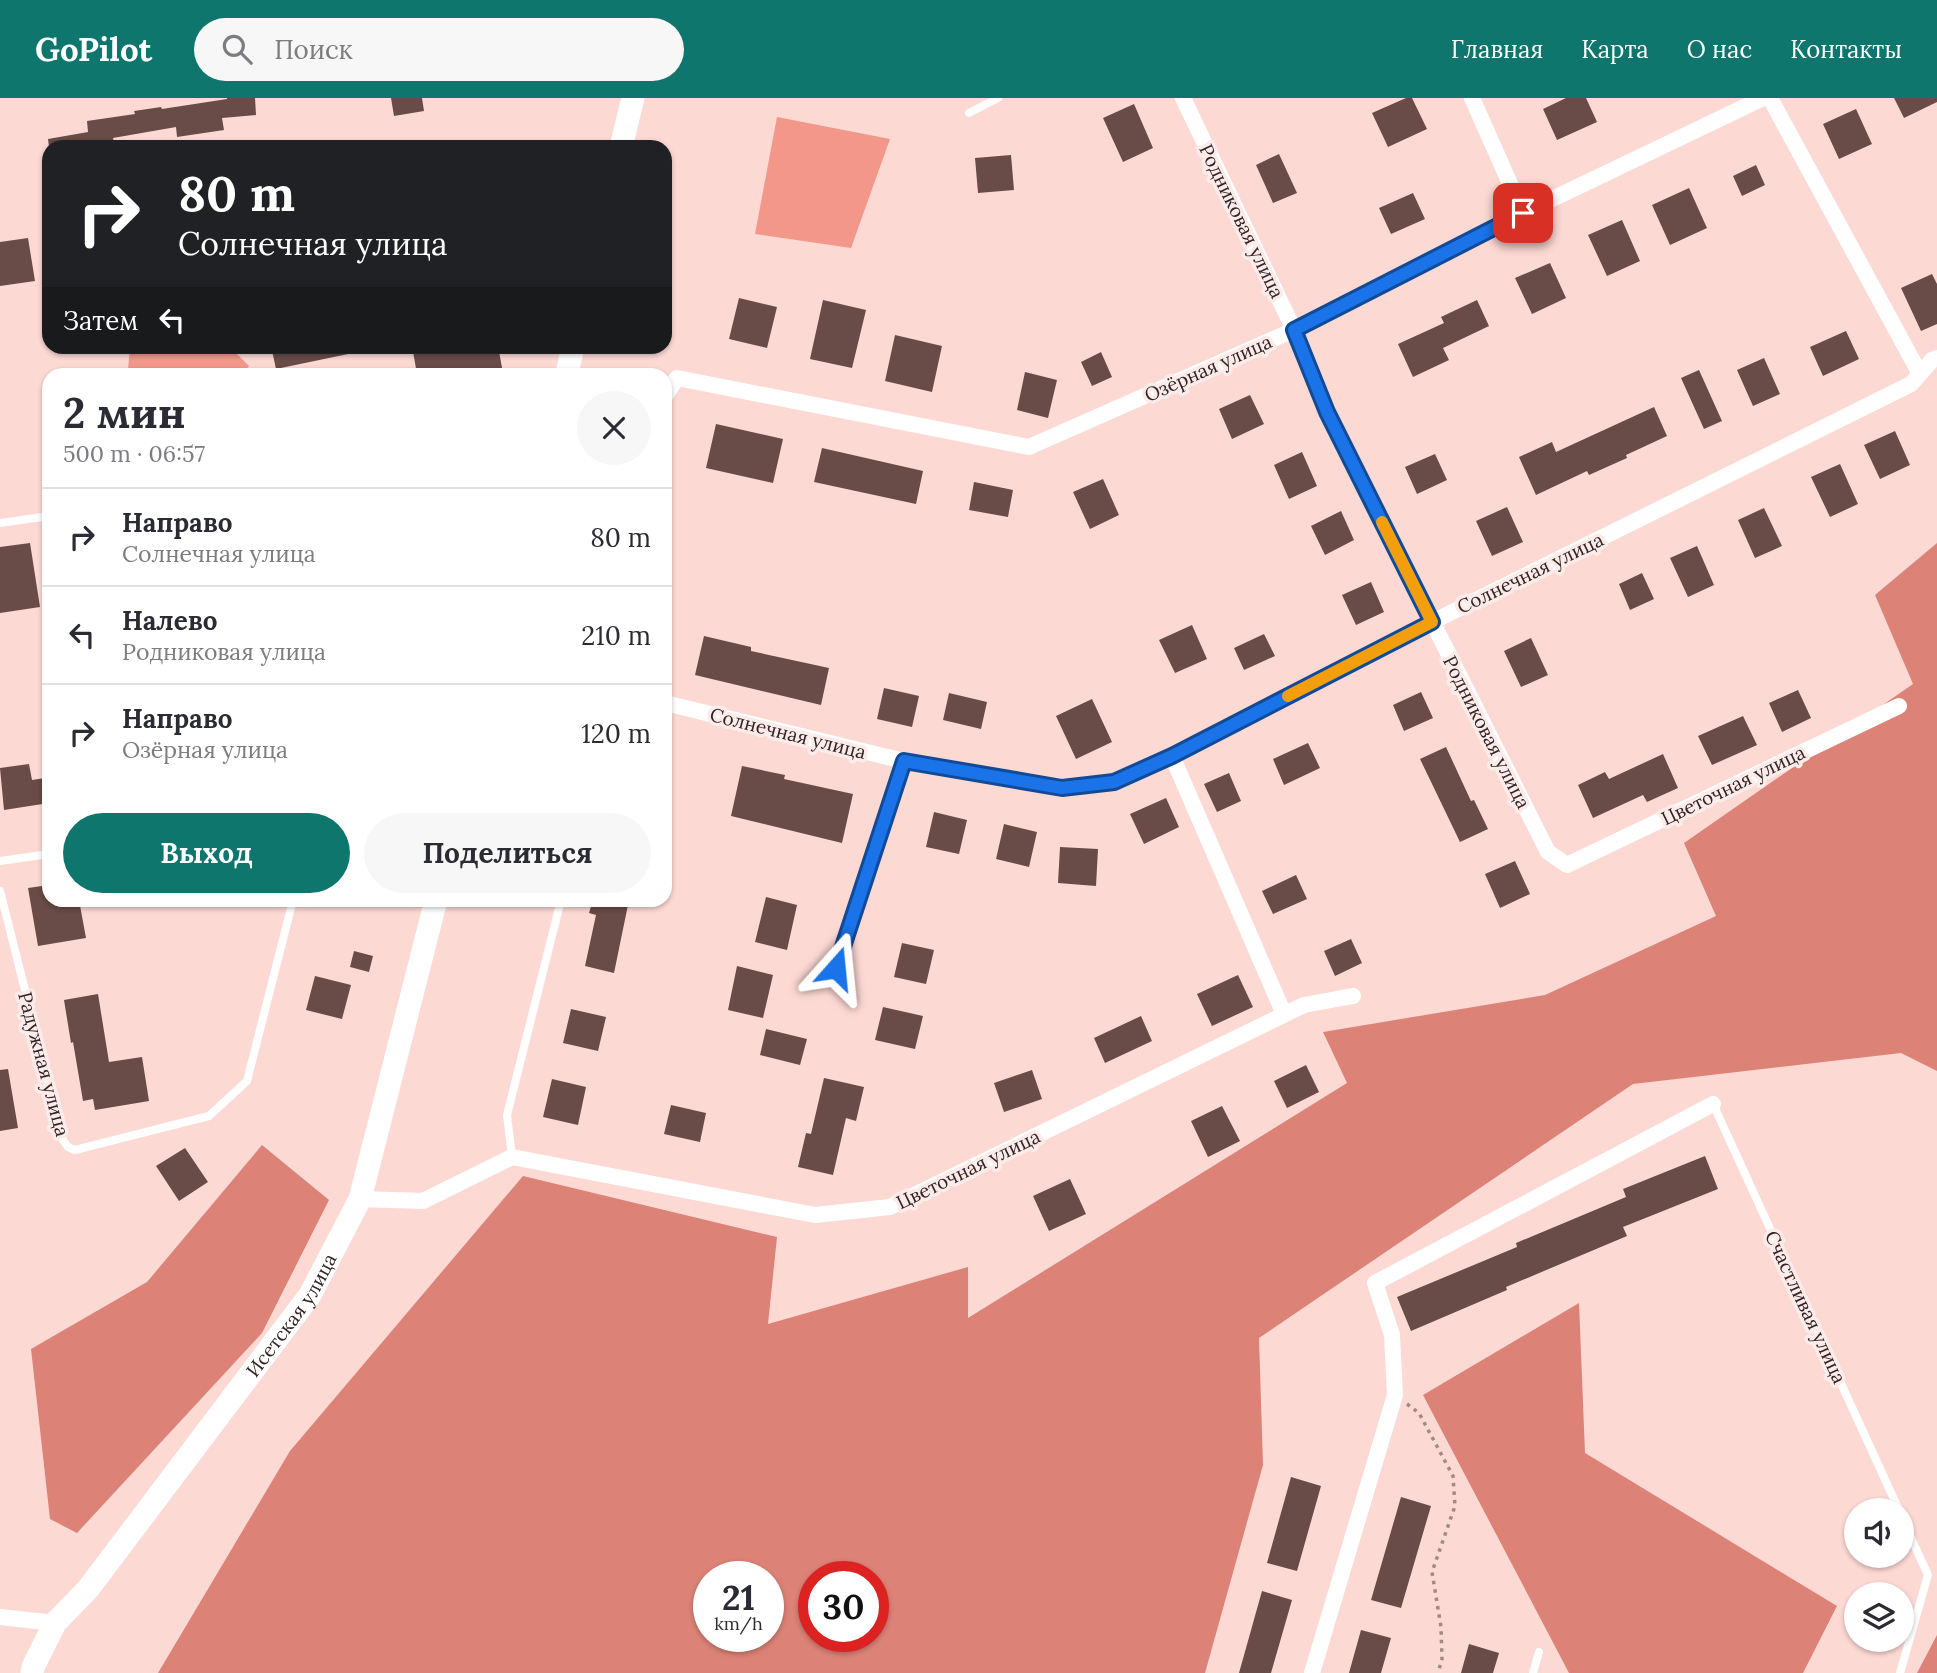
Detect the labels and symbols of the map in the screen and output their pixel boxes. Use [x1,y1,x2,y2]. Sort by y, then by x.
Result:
street label: Родниковая улица [1194,140,1290,302]
pin [1493,183,1553,243]
street label: Озёрная улица [1141,329,1276,407]
street label: Солнечная улица [1453,527,1607,619]
street label: Родниковая улица [1438,651,1536,813]
street label: Солнечная улица [707,702,869,764]
street label: Цветочная улица [1657,740,1809,830]
position arrow [799,931,873,1005]
street label: Радужная улица [13,989,75,1139]
street label: Цветочная улица [892,1124,1044,1214]
street label: Счастливая улица [1760,1227,1852,1387]
street label: Исетская улица [241,1249,342,1381]
speed limit sign: 30 [798,1561,889,1652]

